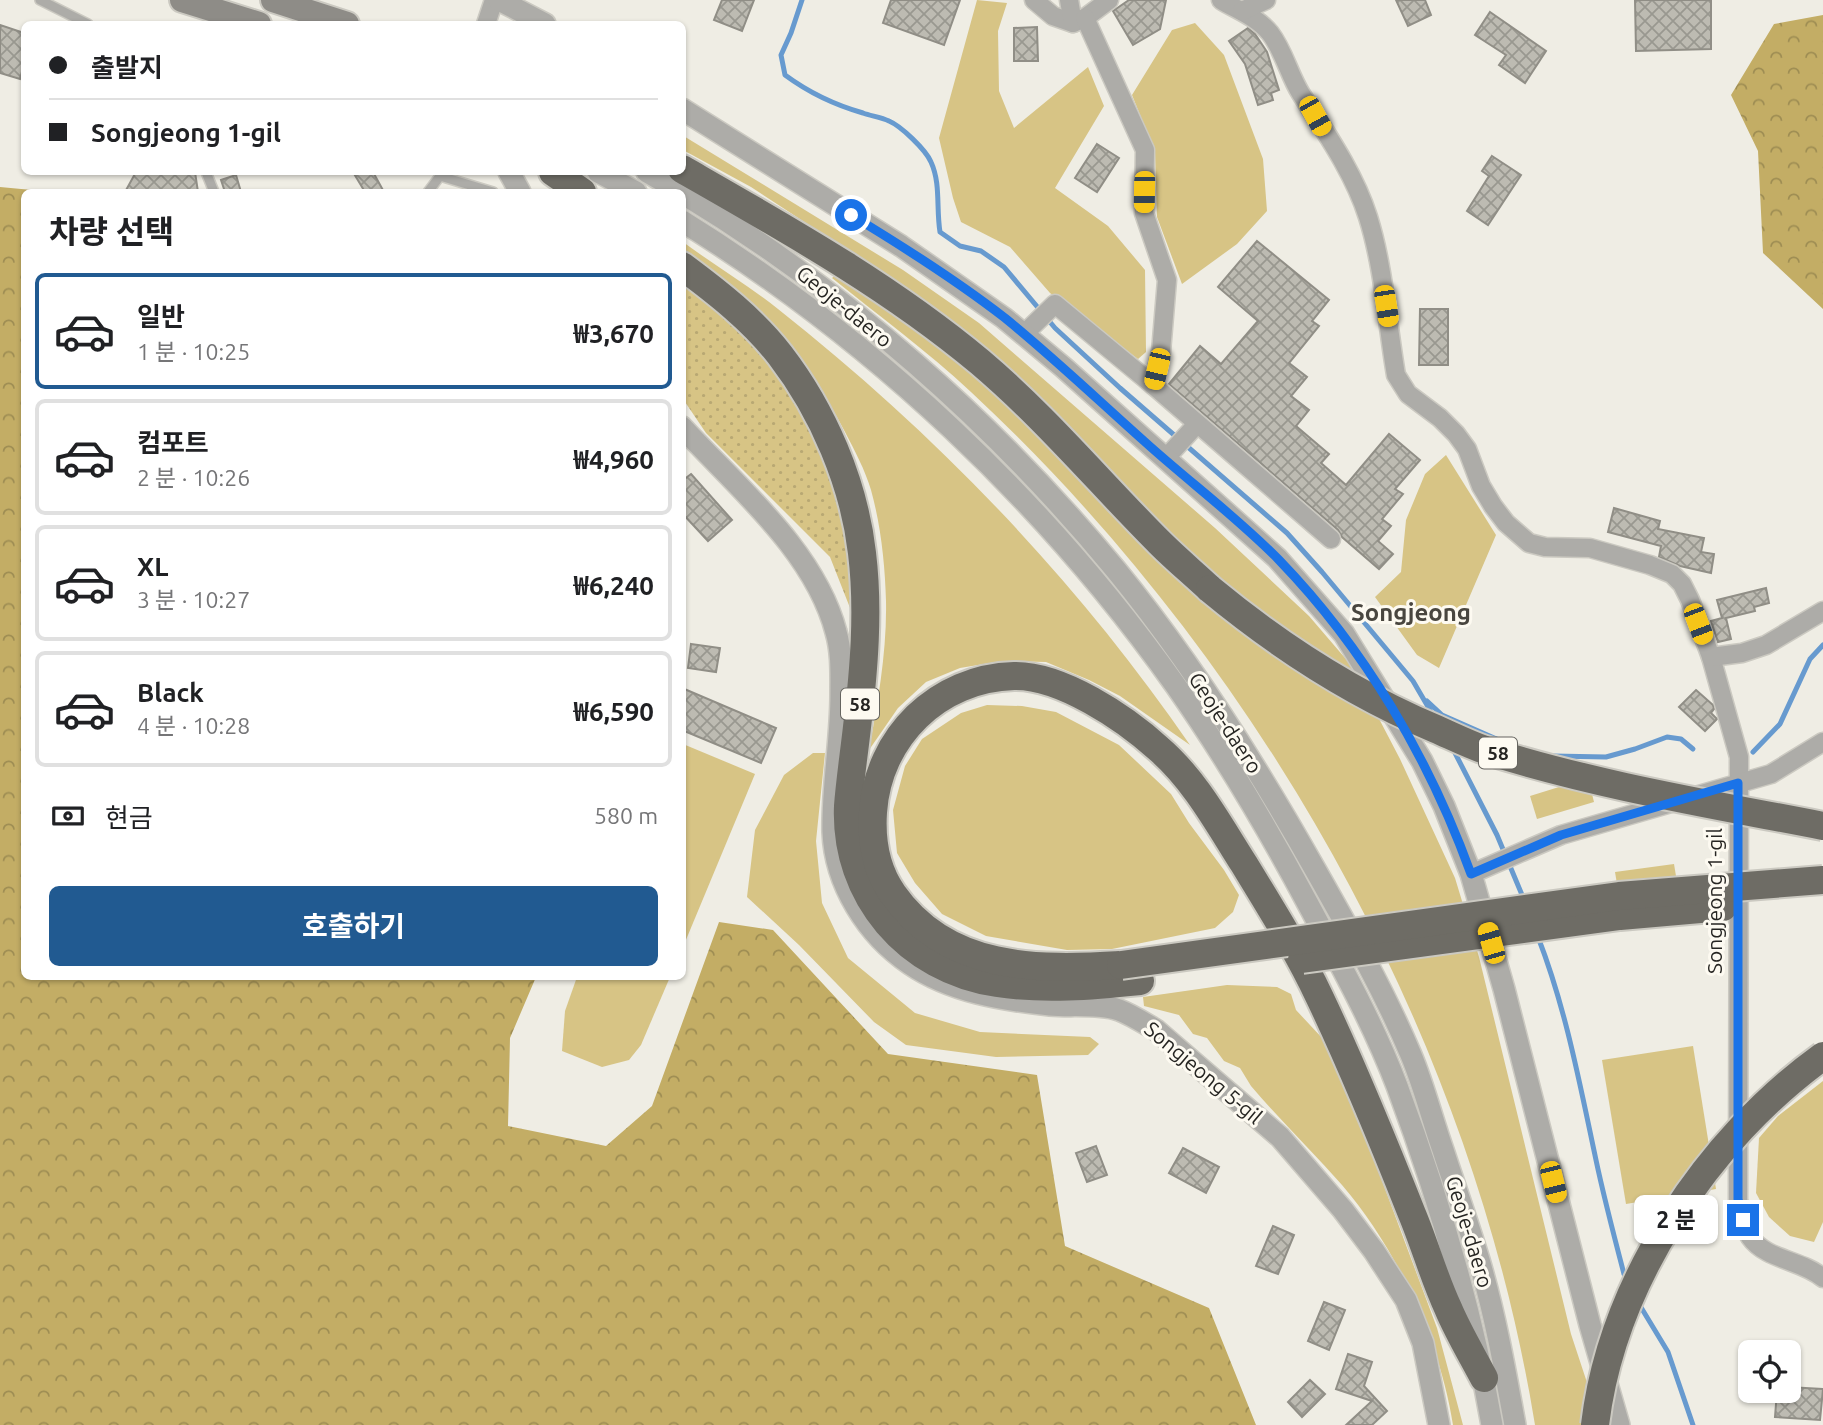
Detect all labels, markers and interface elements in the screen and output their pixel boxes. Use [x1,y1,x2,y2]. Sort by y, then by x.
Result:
text: 출발지 [91,53,163,82]
car [1296,93,1335,139]
text: Songjeong 1-gil [91,118,281,147]
car [1134,171,1155,213]
route start [835,199,867,231]
text: 차량 선택 [49,213,174,249]
street label: Geoje-daero [792,261,897,352]
car [1373,284,1400,328]
icon: car [53,300,116,363]
text: 일반 [137,302,185,331]
text: ₩3,670 [574,319,654,348]
text: 1 분 · 10:25 [137,339,250,364]
car [1143,346,1172,392]
icon: car [53,426,116,489]
text: 컴포트 [137,428,209,457]
text: ₩4,960 [574,445,654,474]
text: 2 분 · 10:26 [137,465,250,490]
icon: car [53,552,116,615]
text: XL [137,552,168,581]
text: ₩6,240 [574,571,654,600]
text: 3 분 · 10:27 [137,587,250,612]
district label: Songjeong [1351,599,1471,626]
car [1681,601,1716,647]
street label: Geoje-daero [1184,667,1267,777]
icon: car [53,678,116,741]
text: Black [137,678,204,707]
road number: 58 [841,688,879,720]
text: ₩6,590 [574,697,654,726]
text: 4 분 · 10:28 [137,713,250,738]
road number: 58 [1479,738,1517,768]
icon: cash [49,797,87,835]
text: 현금 [105,803,153,832]
text: 580 m [594,803,658,828]
street label: Songjeong 1-gil [1702,828,1726,974]
button: 호출하기 [49,886,658,966]
car [1476,920,1507,966]
street label: Songjeong 5-gil [1140,1016,1267,1128]
car [1538,1159,1569,1205]
street label: Geoje-daero [1442,1173,1498,1290]
callout: 2 분 [1634,1196,1718,1244]
route end [1727,1204,1759,1236]
text: 2 분 [1656,1207,1696,1232]
map controls [1738,1340,1801,1403]
button: locate [1738,1340,1801,1403]

